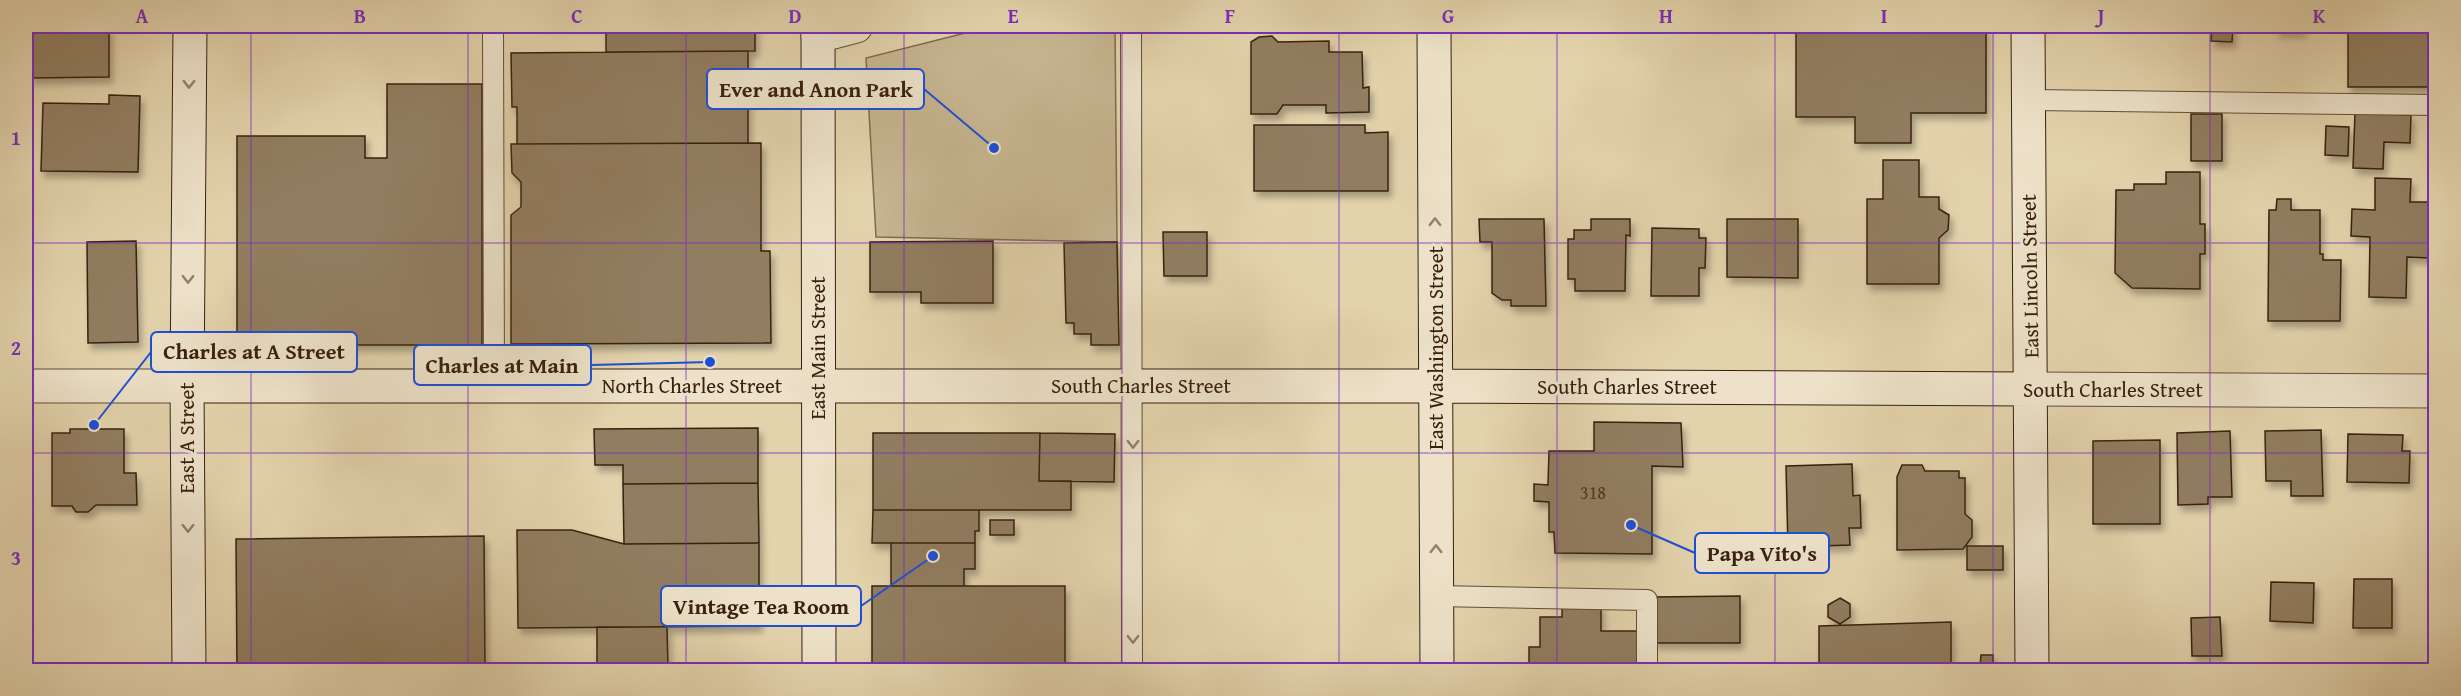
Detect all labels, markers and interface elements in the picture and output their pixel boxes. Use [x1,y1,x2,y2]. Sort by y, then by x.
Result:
text: A [136,1,149,30]
text: B [354,1,366,30]
text: C [571,1,583,30]
text: D [788,1,802,30]
text: E [1008,1,1019,30]
text: F [1225,1,1235,30]
text: G [1442,1,1454,30]
text: H [1659,1,1673,30]
text: I [1881,1,1887,30]
text: J [2095,1,2105,30]
text: K [2313,1,2326,30]
callout: Ever and Anon Park [707,69,924,109]
text: Ever and Anon Park [719,73,913,105]
one-way arrow [183,79,195,88]
text: 1 [11,123,21,152]
street label: East Lincoln Street [2013,193,2046,358]
one-way arrow [1429,218,1441,227]
street label: East Washington Street [1420,246,1451,450]
one-way arrow [182,274,194,283]
street label: East Main Street [802,276,833,420]
callout: Charles at A Street [151,332,357,372]
text: 2 [11,333,21,362]
text: Charles at A Street [163,335,346,367]
callout: Charles at Main [414,345,591,385]
text: Charles at Main [425,349,579,381]
street label: North Charles Street [602,370,783,401]
street label: South Charles Street [1051,370,1231,401]
street label: South Charles Street [1537,371,1717,402]
street label: South Charles Street [2023,374,2203,405]
street label: East A Street [171,382,202,494]
one-way arrow [1127,440,1139,449]
house number: 318 [1580,479,1606,506]
one-way arrow [182,524,194,533]
callout: Papa Vito's [1695,533,1829,573]
text: Papa Vito's [1707,537,1817,569]
text: 3 [11,543,21,572]
one-way arrow [1430,545,1442,554]
callout: Vintage Tea Room [661,586,861,626]
text: Vintage Tea Room [673,590,849,622]
one-way arrow [1127,635,1139,644]

